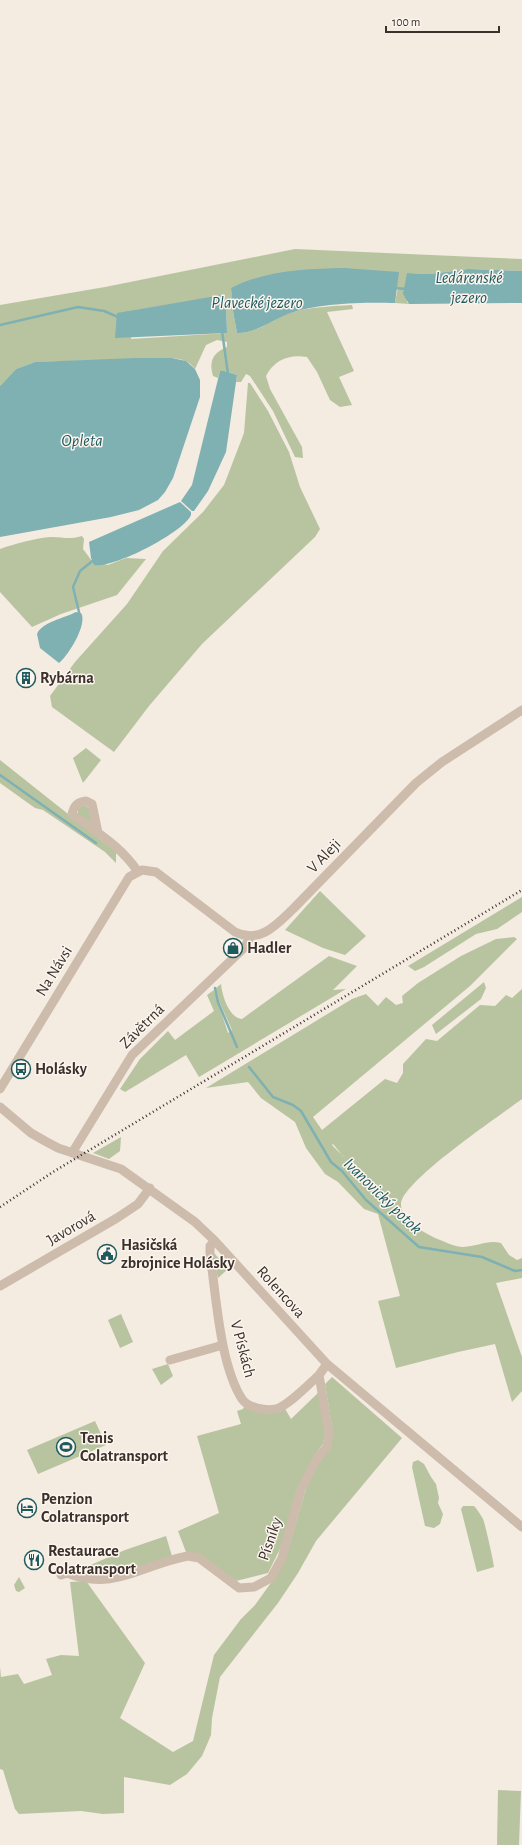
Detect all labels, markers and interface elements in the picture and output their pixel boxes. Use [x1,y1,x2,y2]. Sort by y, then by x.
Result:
scale bar [386,8,499,34]
text: 100 m [392,16,420,28]
water label: Ledárenské jezero [435,269,503,307]
water label: Plavecké jezero [211,294,303,312]
water label: Opleta [61,432,103,450]
building icon: Rybárna [15,667,37,689]
place label: Rybárna [40,670,94,687]
street label: V Aleji [304,836,344,877]
shop icon: Hadler [222,937,244,959]
place label: Hadler [247,940,292,956]
street label: Na Návsi [33,943,75,999]
street label: Závětrná [117,1001,167,1051]
bus stop icon: Holásky [10,1058,32,1080]
place label: Holásky [35,1061,88,1078]
water label: Ivanovický potok [340,1155,425,1238]
street label: Javorová [44,1208,98,1248]
place label: Hasičská zbrojnice Holásky [121,1237,236,1272]
public building icon: Hasičská zbrojnice Holásky [96,1243,118,1265]
street label: Rolencova [254,1263,308,1321]
street label: V Pískách [228,1319,258,1379]
place label: Tenis Colatransport [80,1430,169,1464]
sports icon: Tenis Colatransport [55,1436,77,1458]
place label: Penzion Colatransport [41,1491,130,1525]
hotel icon: Penzion Colatransport [16,1497,38,1519]
street label: Písníky [255,1515,286,1563]
place label: Restaurace Colatransport [48,1543,137,1577]
restaurant icon: Restaurace Colatransport [23,1549,45,1571]

